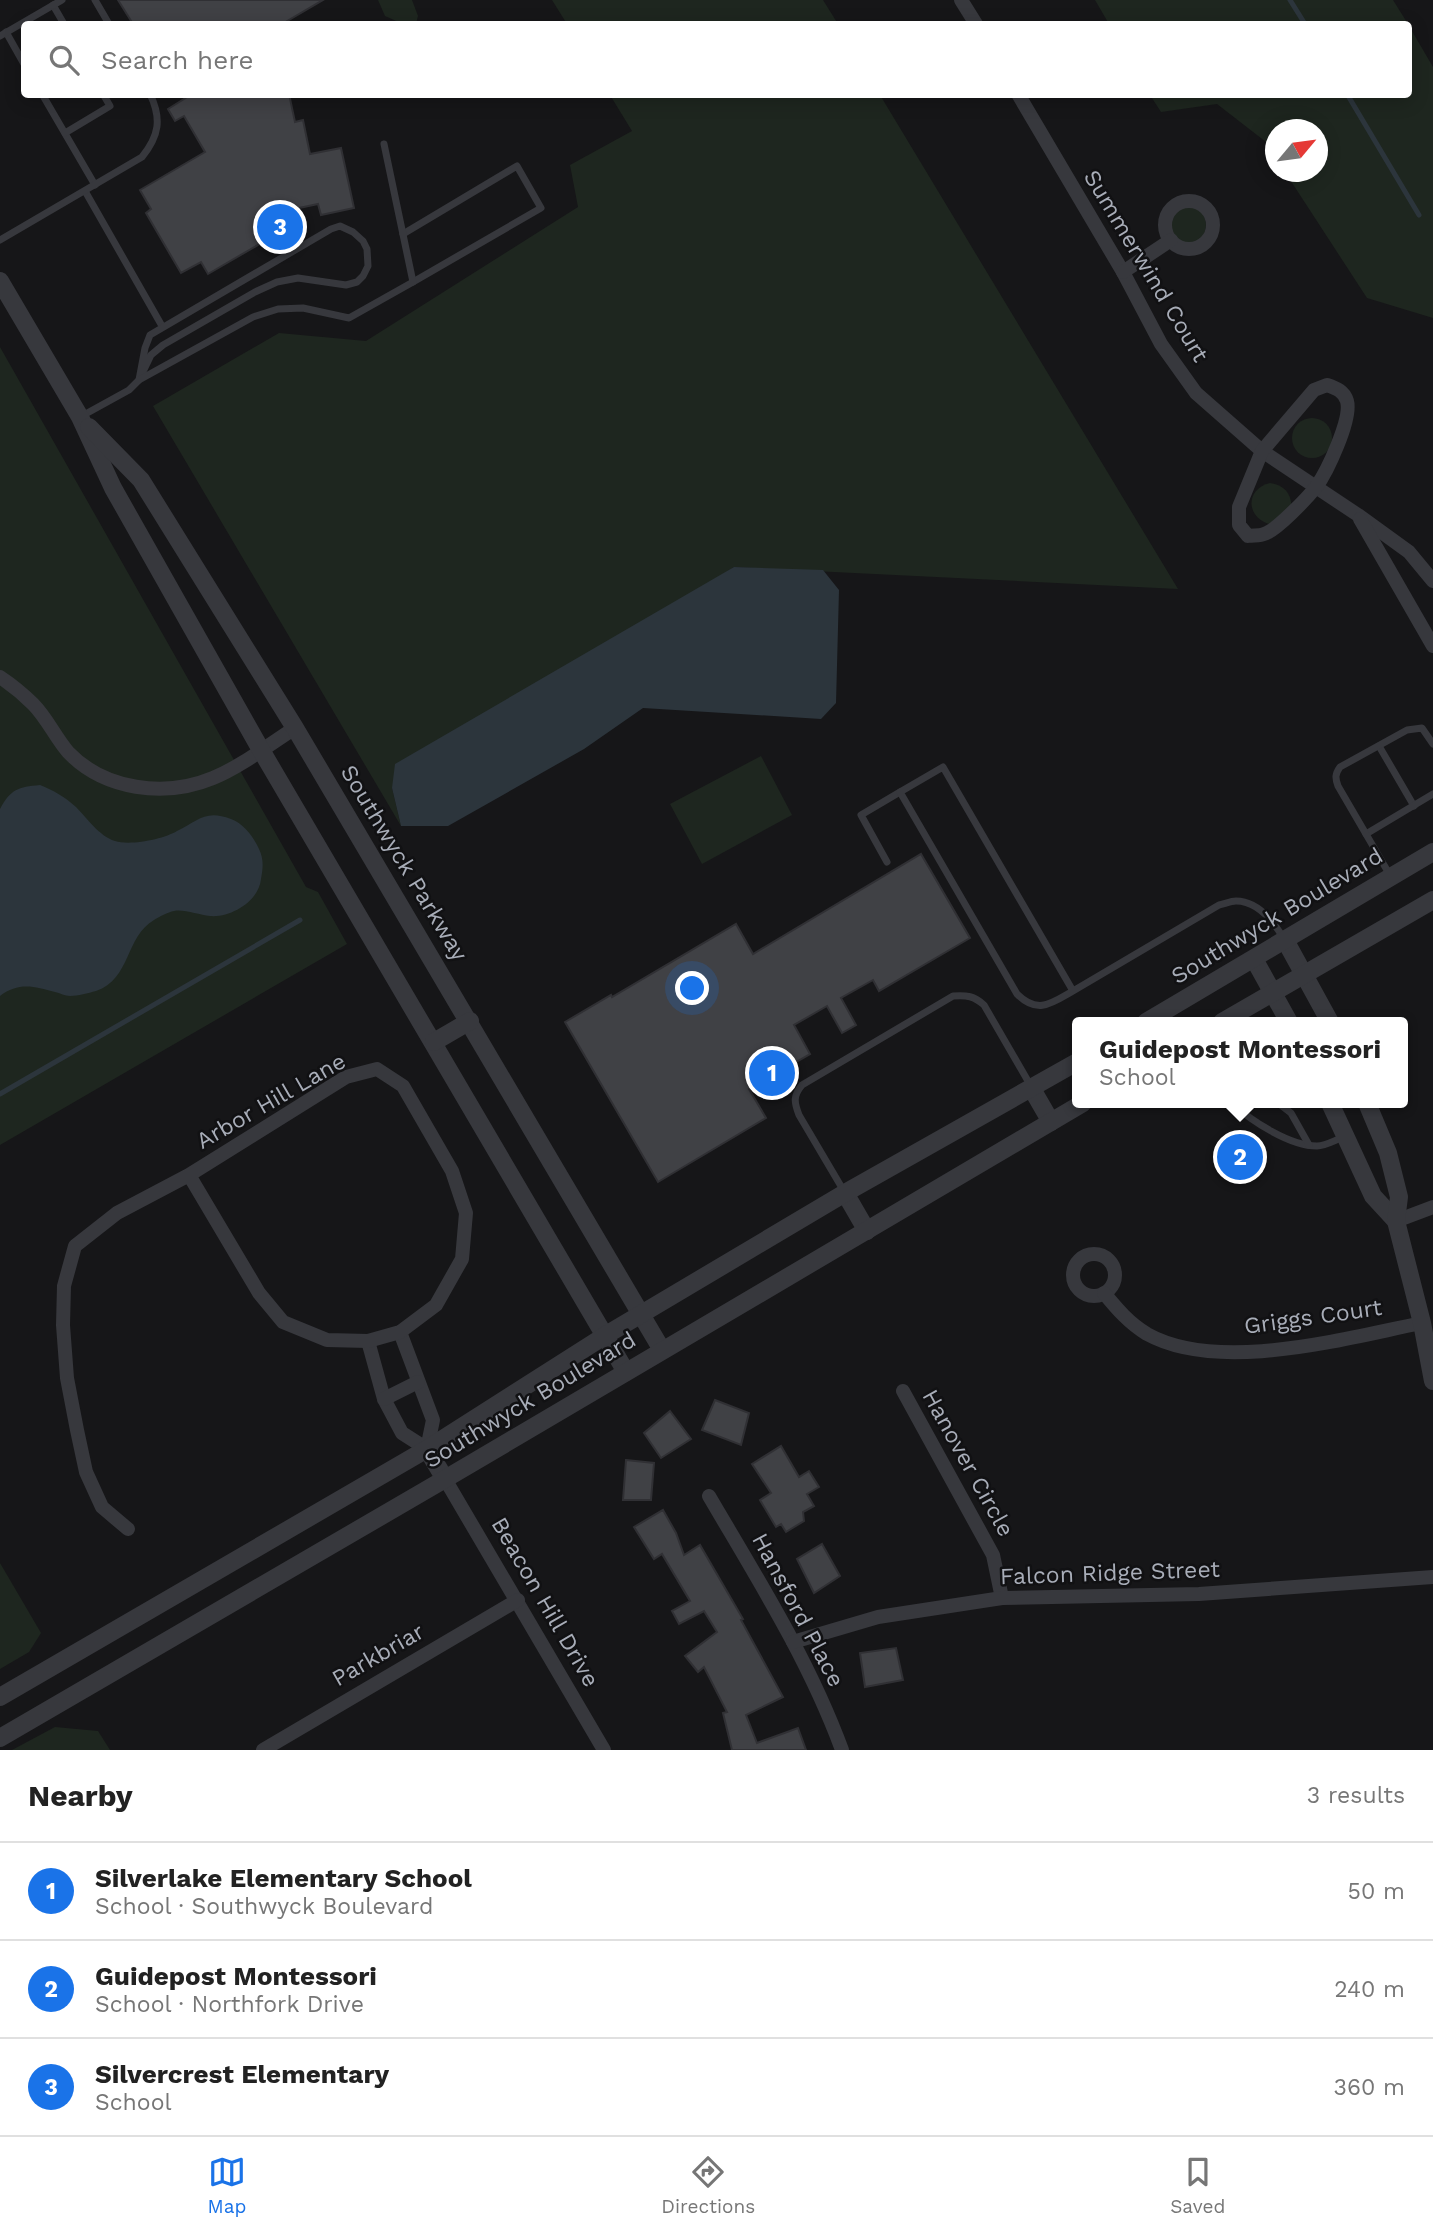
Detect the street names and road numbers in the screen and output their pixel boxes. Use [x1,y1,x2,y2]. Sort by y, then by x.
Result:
street label: Summerwind Court [1078,165,1214,367]
street label: Southwyck Parkway [335,760,473,966]
street label: Southwyck Boulevard [1166,842,1388,990]
street label: Arbor Hill Lane [192,1047,350,1155]
street label: Griggs Court [1242,1294,1384,1340]
street label: Southwyck Boulevard [419,1326,641,1474]
street label: Hanover Circle [916,1385,1020,1541]
street label: Beacon Hill Drive [485,1512,605,1692]
street label: Hansford Place [746,1529,850,1691]
street label: Falcon Ridge Street [1000,1556,1221,1590]
street label: Parkbriar [327,1618,429,1692]

